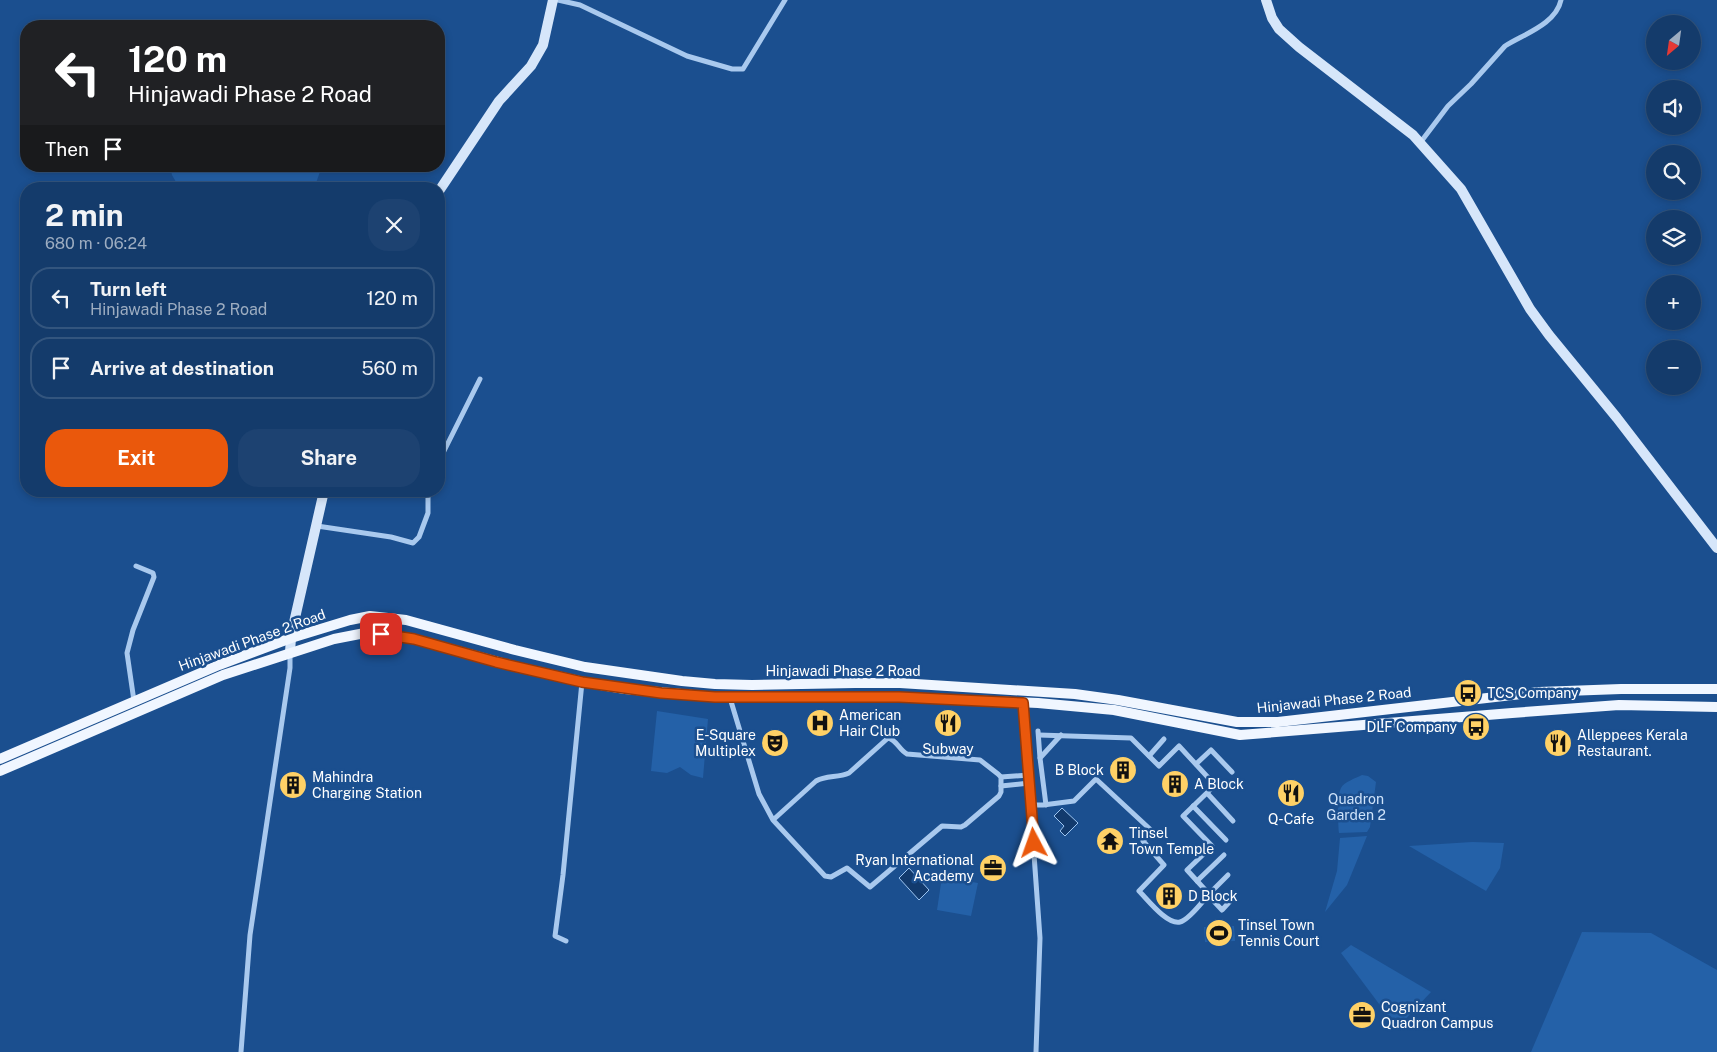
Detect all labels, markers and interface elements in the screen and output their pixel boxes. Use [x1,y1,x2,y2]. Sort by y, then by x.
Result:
north arrow [1646,15,1701,70]
map controls [1646,15,1701,395]
text: 120 m [128,39,227,80]
icon: left [45,40,110,105]
button: sound [1646,80,1701,135]
text: Hinjawadi Phase 2 Road [128,81,372,107]
icon: arrive [99,135,127,163]
text: Then [45,138,89,160]
button: search [1646,145,1701,200]
text: 2 min [45,197,124,233]
button: close [368,199,420,251]
button: layers [1646,210,1701,265]
text: 680 m · 06:24 [45,234,147,253]
button: + [1646,275,1701,330]
text: Turn left [90,278,167,300]
icon: left [47,284,75,312]
text: 120 m [366,287,418,309]
text: Hinjawadi Phase 2 Road [90,300,267,319]
button: − [1646,340,1701,395]
icon: arrive [47,354,75,382]
text: Arrive at destination [90,357,274,379]
text: 560 m [361,357,418,379]
button: Exit [45,429,228,487]
button: Share [238,429,420,487]
street label: Hinjawadi Phase 2 Road [176,606,328,674]
pin [360,613,402,655]
icon: arrive [367,620,395,648]
street label: Hinjawadi Phase 2 Road [765,663,921,679]
bus stop icon: TCS Company [1453,678,1483,708]
street label: Hinjawadi Phase 2 Road [1256,684,1412,716]
place label: TCS Company [1487,685,1579,701]
place label: American Hair Club [839,707,901,739]
hospital icon: American Hair Club [805,708,835,738]
restaurant icon: Subway [933,708,963,738]
bus stop icon: DLF Company [1461,712,1491,742]
place label: DLF Company [1367,719,1458,735]
place label: E-Square Multiplex [695,727,756,759]
place label: Alleppees Kerala Restaurant. [1577,727,1688,759]
theatre icon: E-Square Multiplex [760,728,790,758]
restaurant icon: Alleppees Kerala Restaurant. [1543,728,1573,758]
place label: Subway [922,741,974,757]
building icon: B Block [1108,755,1138,785]
place label: B Block [1055,762,1104,778]
place label: Mahindra Charging Station [312,769,422,801]
building icon: A Block [1160,769,1190,799]
building icon: Mahindra Charging Station [278,770,308,800]
place label: A Block [1194,776,1244,792]
restaurant icon: Q-Cafe [1276,778,1306,808]
park label: Quadron Garden 2 [1326,791,1386,823]
place label: Q-Cafe [1268,811,1314,827]
position arrow [1007,816,1059,868]
place label: Tinsel Town Temple [1129,825,1214,857]
temple icon: Tinsel Town Temple [1095,826,1125,856]
place label: Ryan International Academy [855,852,974,884]
office icon: Ryan International Academy [978,853,1008,883]
building icon: D Block [1154,881,1184,911]
place label: D Block [1188,888,1238,904]
place label: Tinsel Town Tennis Court [1238,917,1320,949]
sports icon: Tinsel Town Tennis Court [1204,918,1234,948]
place label: Cognizant Quadron Campus [1381,999,1493,1031]
office icon: Cognizant Quadron Campus [1347,1000,1377,1030]

